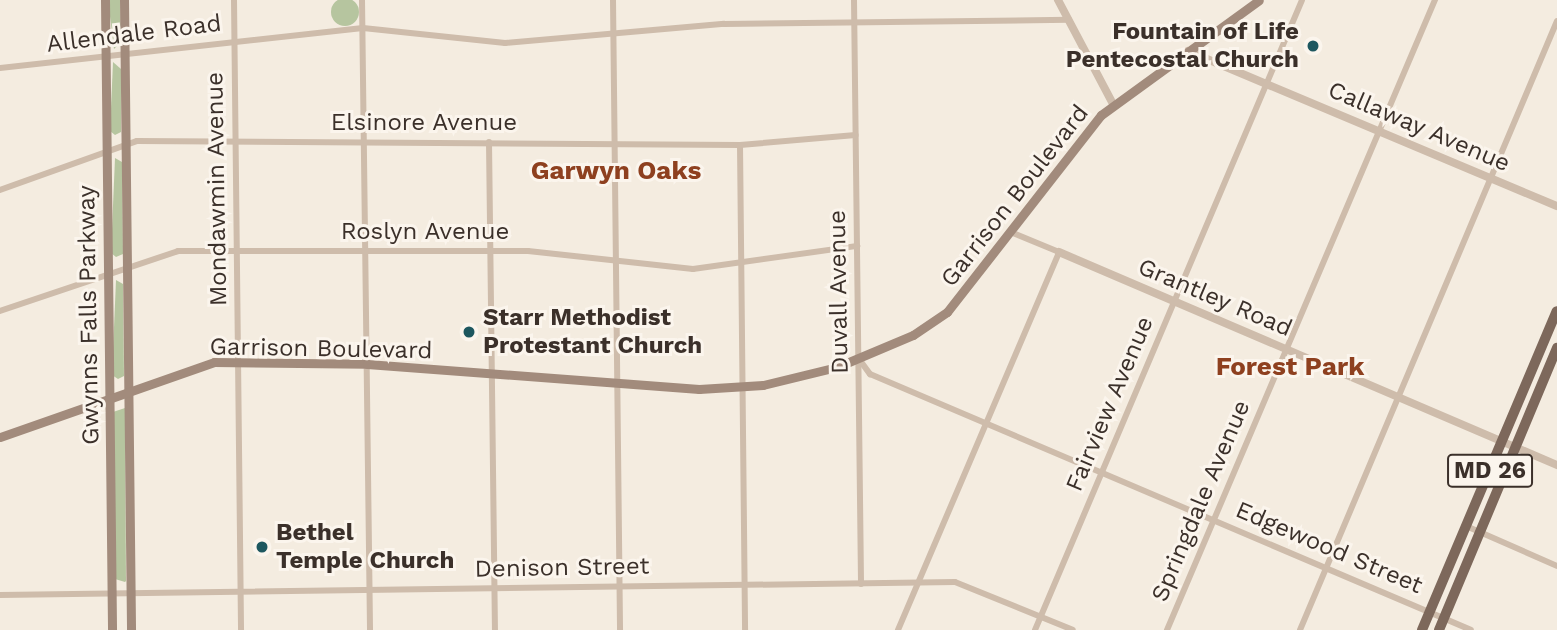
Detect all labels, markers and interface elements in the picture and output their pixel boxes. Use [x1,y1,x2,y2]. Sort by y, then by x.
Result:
street label: Allendale Road [45,9,223,59]
place label: Fountain of Life Pentecostal Church [1065,18,1299,74]
marker: Fountain of Life Pentecostal Church [1305,38,1321,54]
street label: Mondawmin Avenue [201,71,233,307]
street label: Callaway Avenue [1323,75,1515,179]
street label: Garrison Boulevard [935,99,1095,293]
street label: Elsinore Avenue [330,109,518,137]
district label: Garwyn Oaks [531,155,701,187]
street label: Gwynns Falls Parkway [72,185,106,445]
street label: Duvall Avenue [823,209,855,375]
street label: Roslyn Avenue [340,218,510,246]
street label: Grantley Road [1133,253,1297,343]
place label: Starr Methodist Protestant Church [483,304,702,360]
street label: Fairview Avenue [1060,312,1160,496]
marker: Starr Methodist Protestant Church [461,324,477,340]
street label: Garrison Boulevard [209,333,433,365]
district label: Forest Park [1216,351,1364,383]
street label: Springdale Avenue [1145,395,1257,607]
road number: MD 26 [1446,452,1534,491]
street label: Edgewood Street [1231,496,1427,600]
place label: Bethel Temple Church [276,519,454,575]
marker: Bethel Temple Church [254,539,270,555]
street label: Denison Street [474,552,650,584]

